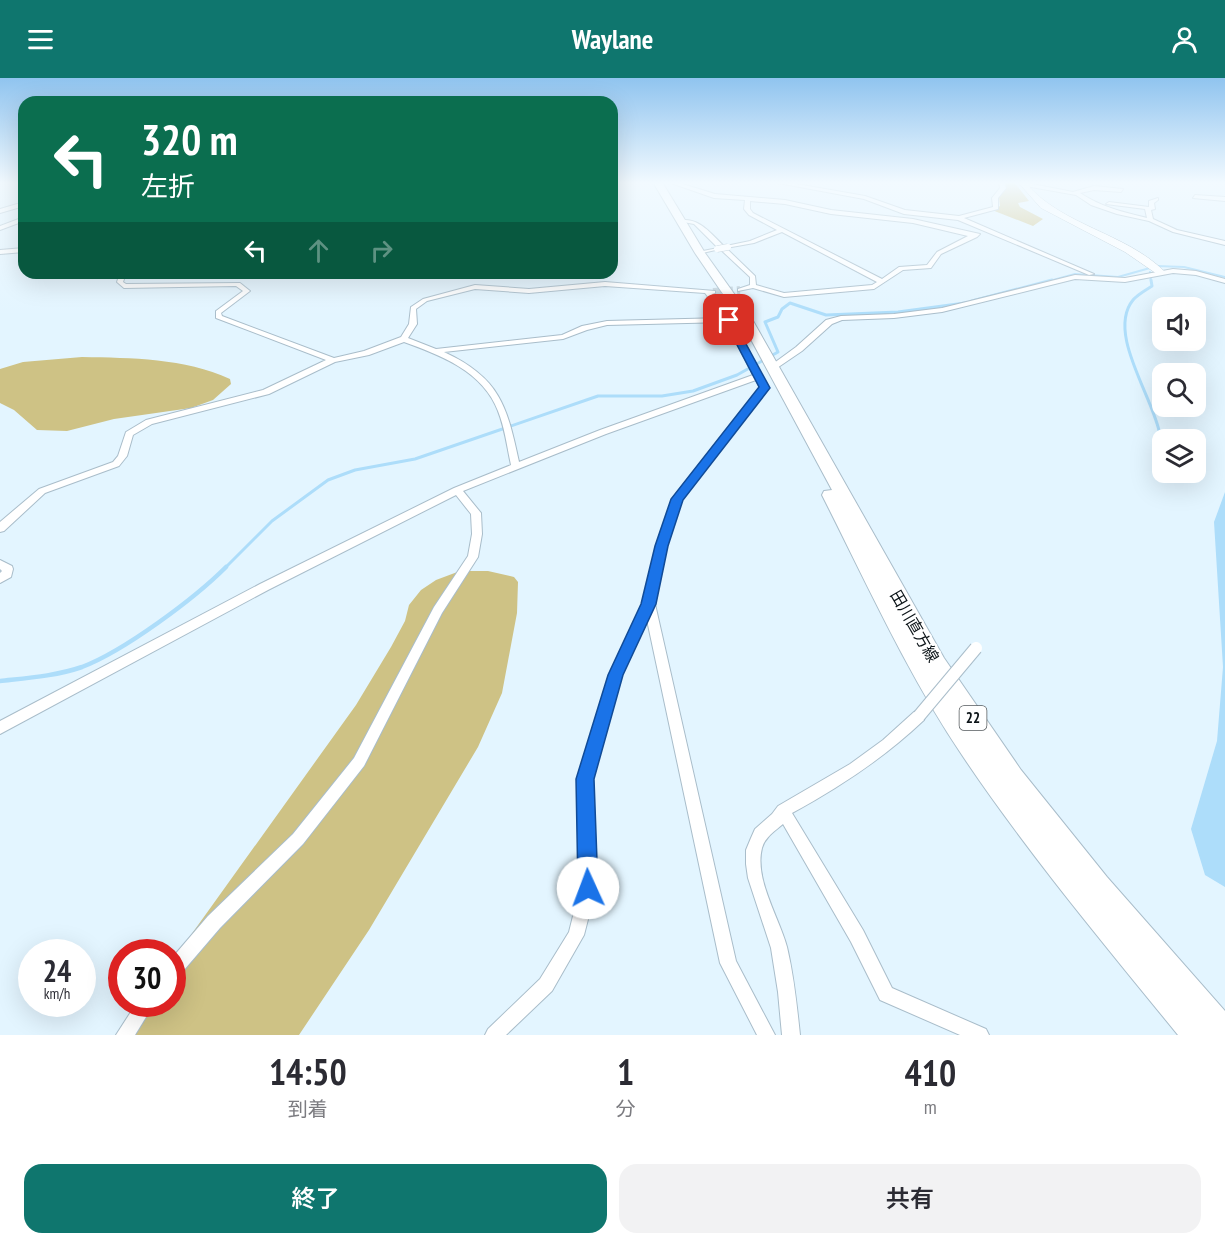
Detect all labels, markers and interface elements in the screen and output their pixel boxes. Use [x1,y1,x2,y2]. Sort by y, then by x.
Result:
text: Waylane [572,22,653,56]
icon: menu [24,23,57,56]
icon: person [1168,23,1201,56]
text: 320 m [141,112,238,167]
icon: left [42,120,120,198]
text: 左折 [141,169,195,203]
icon: left [239,234,272,267]
icon: ahead [302,234,335,267]
icon: right [365,234,398,267]
pin [703,294,754,345]
map controls [1152,297,1206,483]
button: sound [1152,297,1206,351]
icon: arrive [712,303,745,336]
button: search [1152,363,1206,417]
button: layers [1152,429,1206,483]
street label: 田川直方線 [886,586,944,666]
road number: 22 [960,706,986,730]
position arrow [556,856,620,920]
speed limit sign: 30 [108,939,186,1017]
text: 24 [43,951,71,990]
text: km/h [44,984,70,1003]
text: 14:50 [269,1048,347,1095]
text: 1 [617,1048,634,1095]
text: 410 [905,1049,956,1096]
text: m [924,1094,937,1120]
text: 到着 [288,1096,328,1122]
text: 分 [616,1096,636,1122]
button: 終了 [24,1164,607,1233]
button: 共有 [619,1164,1201,1233]

